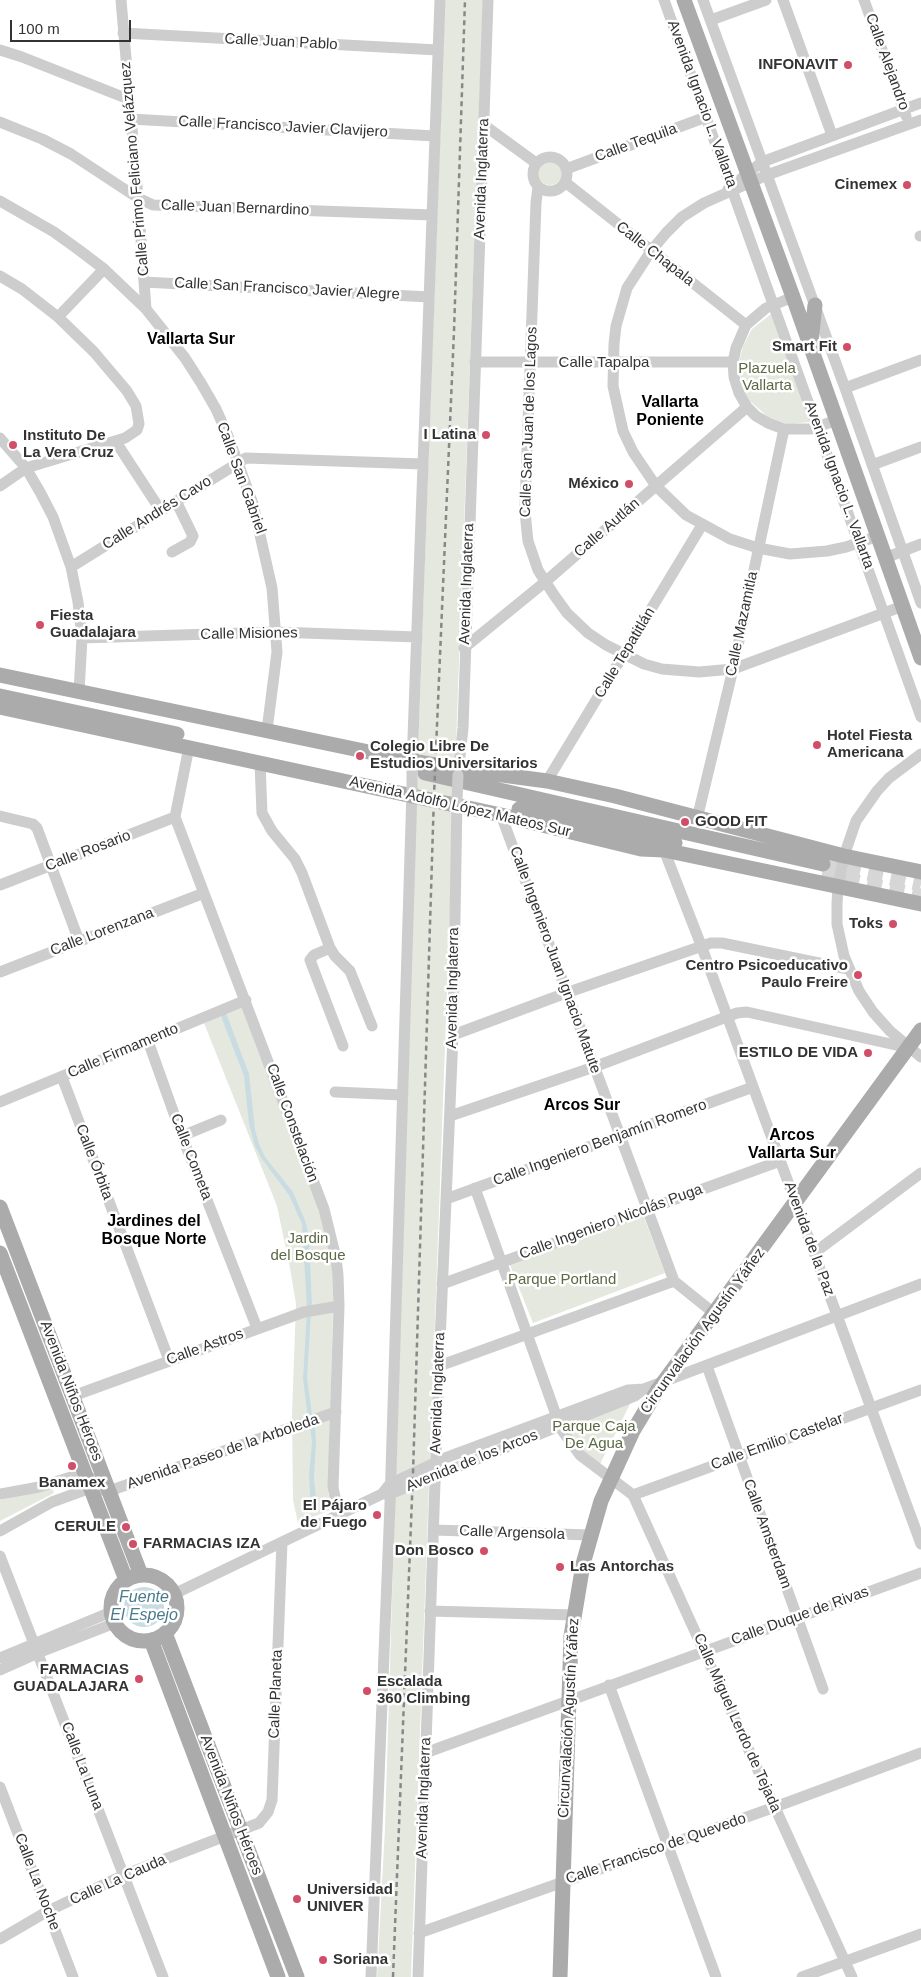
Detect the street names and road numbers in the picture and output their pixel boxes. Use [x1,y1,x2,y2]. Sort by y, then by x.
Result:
street label: Calle Alejandro [861,11,913,113]
street label: Avenida Ignacio L. Vallarta [663,18,741,190]
street label: Calle Juan Pablo [224,30,338,54]
street label: Calle Primo Feliciano Velázquez [117,61,153,277]
street label: Calle Francisco Javier Clavijero [178,113,388,141]
street label: Avenida Inglaterra [471,118,493,240]
street label: Calle Tequila [593,120,679,166]
street label: Calle Juan Bernardino [161,196,309,220]
street label: Calle Chapala [612,218,698,290]
street label: Calle San Francisco Javier Alegre [174,274,400,304]
street label: Calle San Juan de los Lagos [517,326,541,518]
street label: Calle Tapalpa [559,354,649,372]
street label: Avenida Ignacio L. Vallarta [800,399,878,571]
street label: Calle San Gabriel [212,420,270,536]
street label: Calle Andrés Cavo [99,472,215,554]
street label: Calle Autlán [571,495,643,561]
street label: Avenida Inglaterra [456,523,478,645]
street label: Calle Mazamitla [722,570,762,678]
street label: Calle Tepatitlán [591,604,659,702]
street label: Calle Misiones [200,624,298,644]
street label: Avenida Adolfo López Mateos Sur [348,773,572,841]
street label: Calle Rosario [43,826,133,876]
street label: Calle Ingeniero Juan Ignacio Matute [505,844,605,1076]
street label: Calle Lorenzana [48,904,156,960]
street label: Avenida Inglaterra [443,927,463,1049]
street label: Calle Firmamento [65,1020,181,1082]
street label: Calle Constelación [262,1061,322,1185]
street label: Calle Ingeniero Benjamín Romero [491,1096,709,1190]
street label: Calle Cometa [166,1111,216,1203]
street label: Calle Órbita [71,1122,117,1202]
street label: Avenida de la Paz [780,1179,838,1299]
street label: Calle Ingeniero Nicolás Puga [517,1180,705,1264]
street label: Circunvalación Agustín Yáñez [637,1245,769,1417]
street label: Avenida Niños Héroes [36,1318,106,1464]
street label: Calle Astros [164,1325,246,1369]
street label: Avenida Inglaterra [427,1332,449,1454]
street label: Calle Emilio Castelar [709,1410,845,1474]
street label: Avenida Paseo de la Arboleda [125,1411,321,1493]
street label: Avenida de los Arcos [403,1426,541,1496]
street label: Calle Amsterdam [739,1477,795,1591]
street label: Calle Argensola [459,1522,565,1544]
street label: Calle Duque de Rivas [729,1583,871,1649]
street label: Circunvalación Agustín Yáñez [555,1618,583,1818]
street label: Calle Miguel Lerdo de Tejada [689,1631,785,1815]
street label: Calle Planeta [265,1649,287,1739]
street label: Calle La Luna [57,1720,107,1812]
street label: Avenida Niños Héroes [196,1732,266,1878]
street label: Avenida Inglaterra [413,1737,435,1859]
street label: Calle Francisco de Quevedo [564,1810,748,1888]
street label: Calle La Noche [10,1831,64,1933]
street label: Calle La Cauda [67,1851,169,1909]

